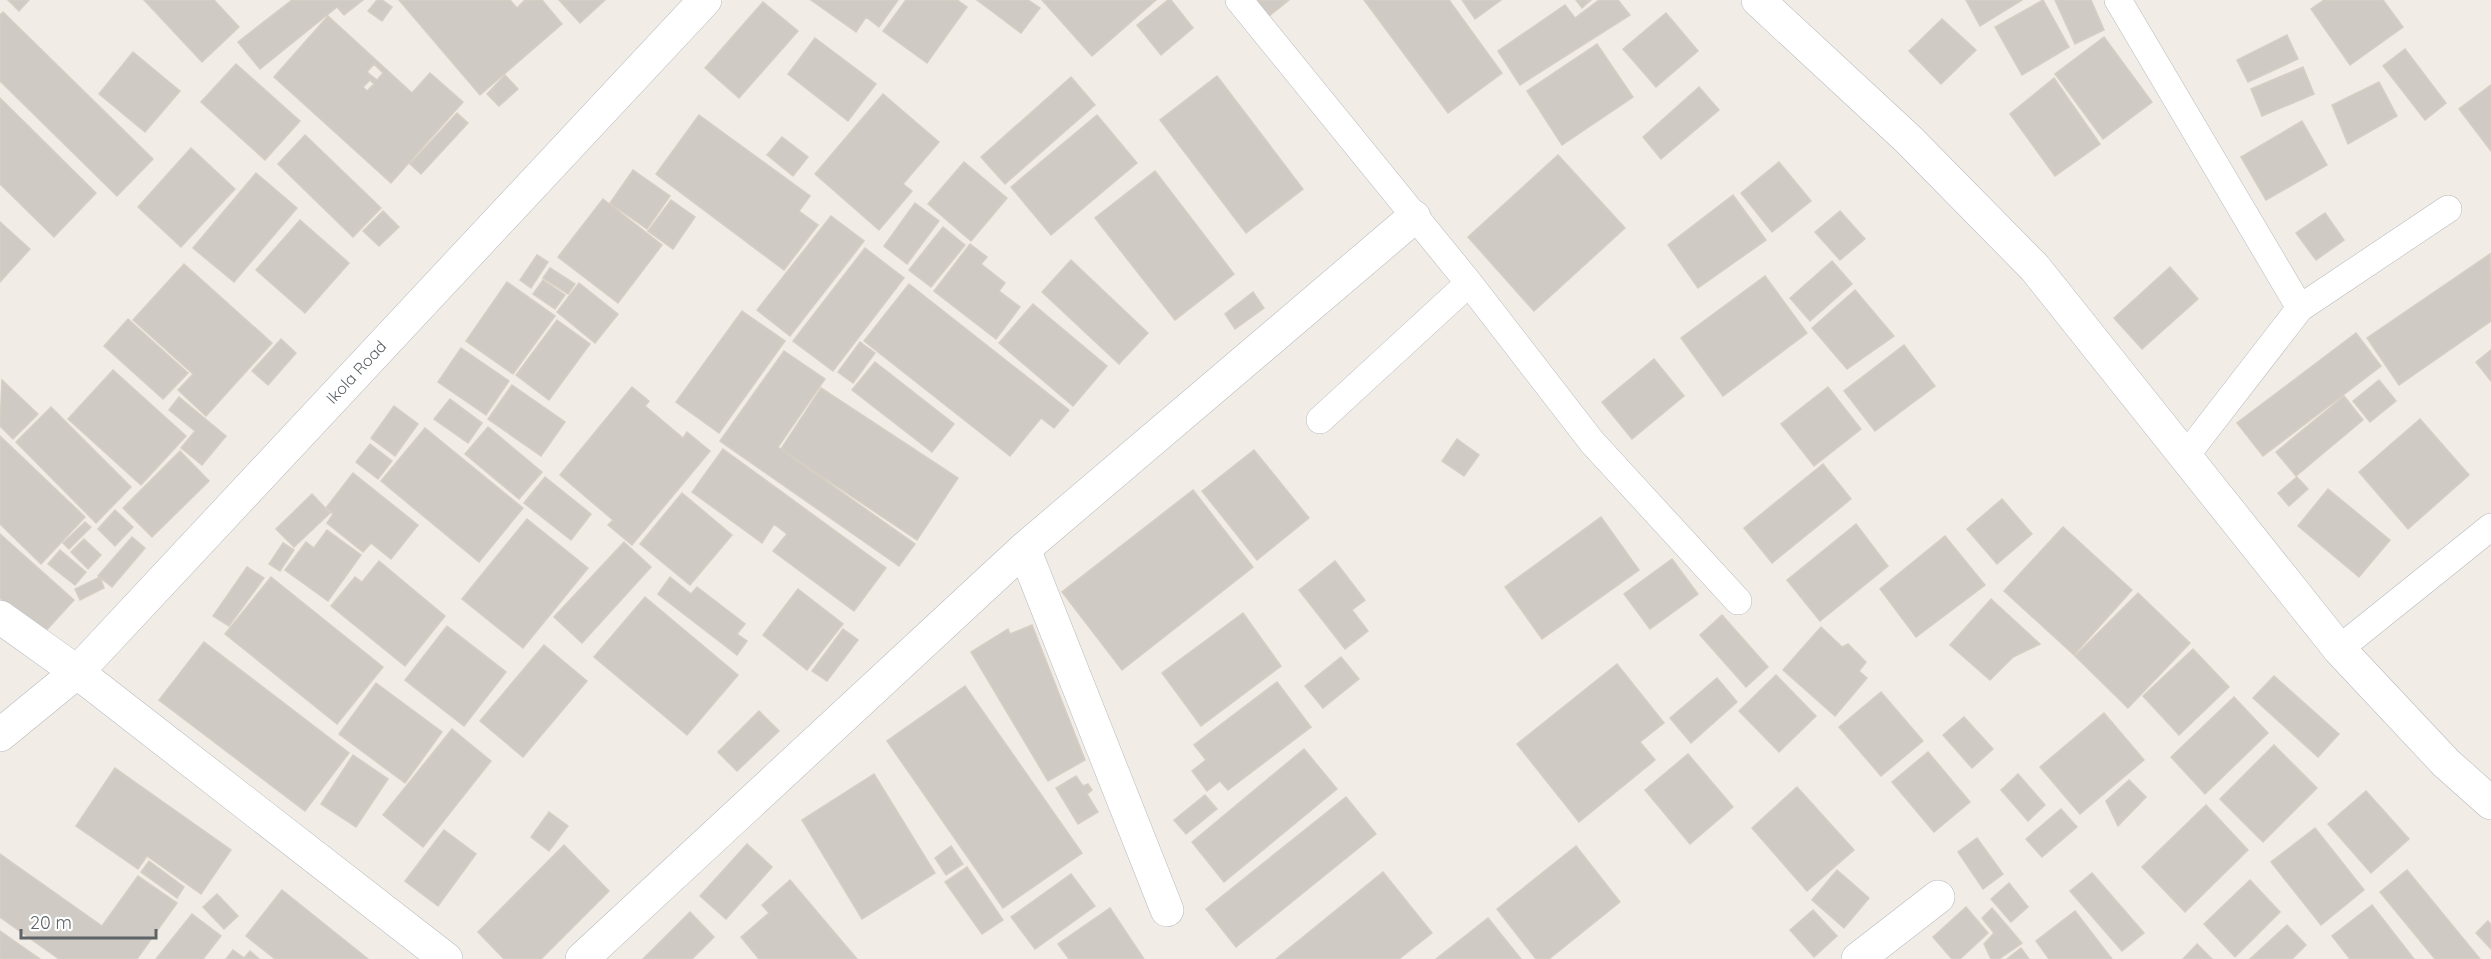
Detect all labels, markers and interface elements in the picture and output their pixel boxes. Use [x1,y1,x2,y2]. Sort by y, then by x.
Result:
street label: Ikola Road [322,336,390,408]
scale bar [21,902,156,940]
text: 20 m [30,911,72,934]

